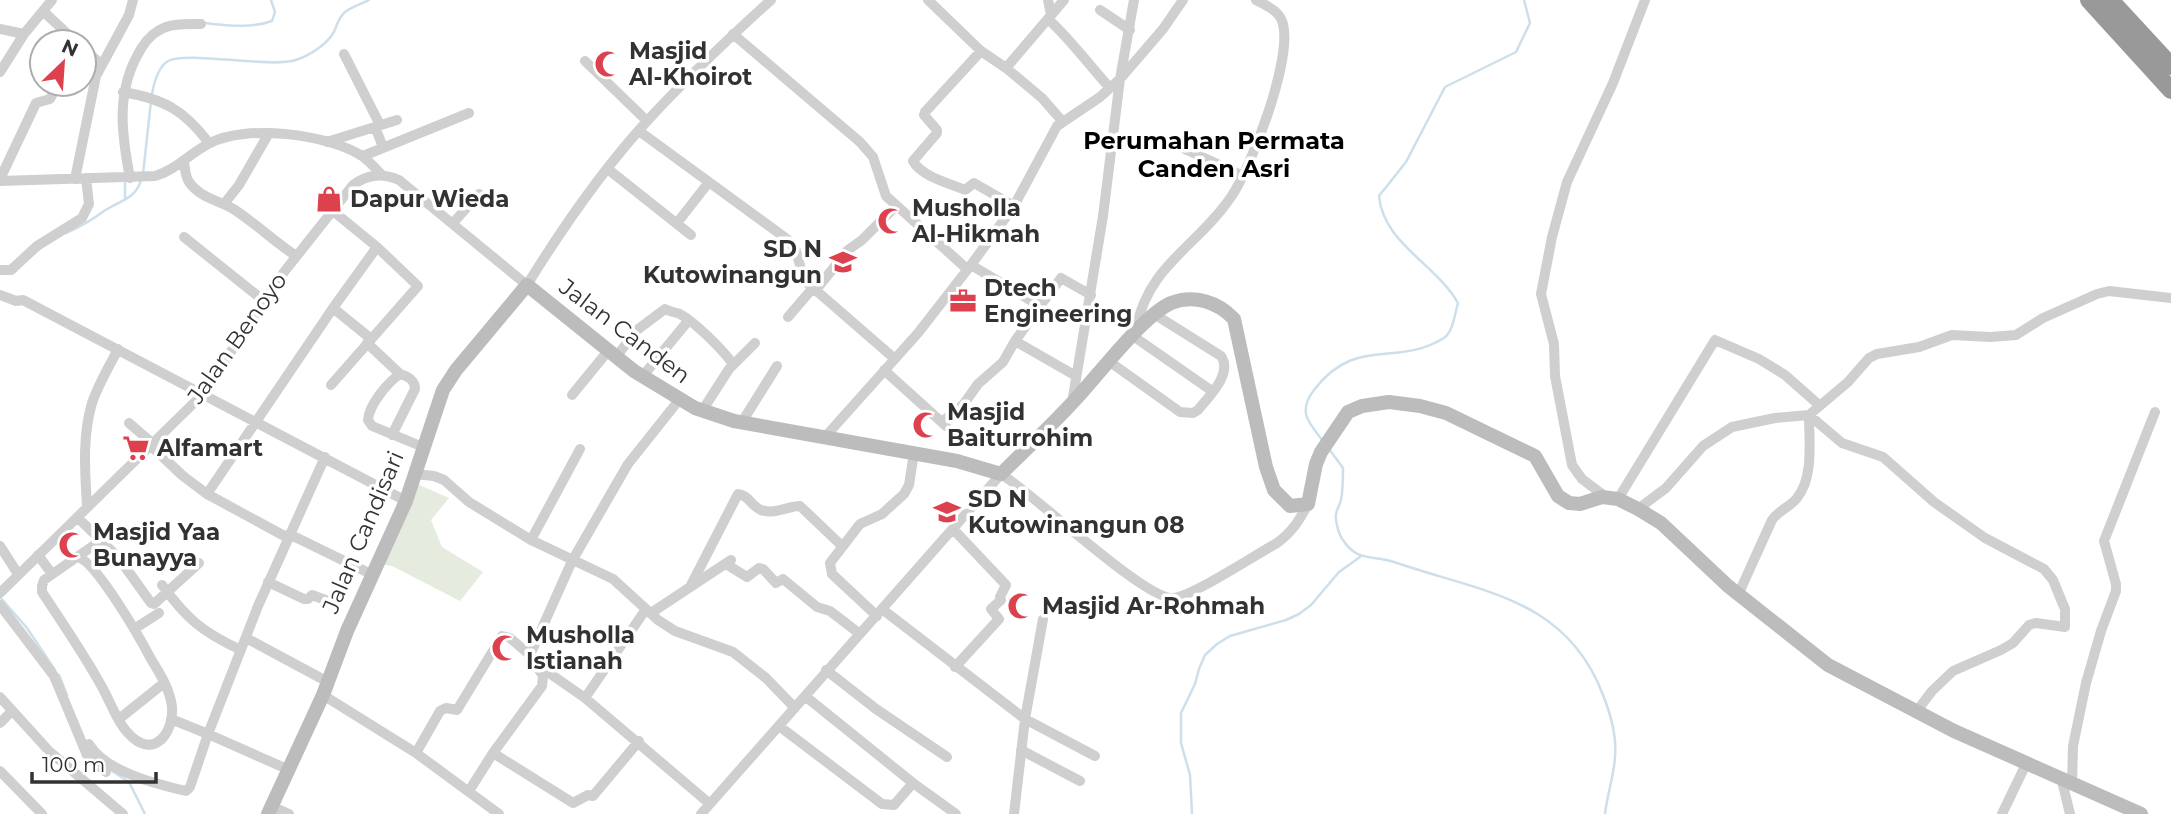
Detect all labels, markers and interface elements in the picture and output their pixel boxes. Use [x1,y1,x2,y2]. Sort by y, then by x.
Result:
north arrow [28,28,98,98]
text: N [58,34,82,62]
place label: Masjid Al-Khoirot [628,37,752,91]
mosque icon: Masjid Al-Khoirot [593,49,623,79]
district label: Perumahan Permata Canden Asri [1083,126,1345,183]
shop icon: Dapur Wieda [314,184,344,214]
place label: Dapur Wieda [350,185,509,213]
place label: Musholla Al-Hikmah [911,194,1040,248]
mosque icon: Musholla Al-Hikmah [876,206,906,236]
place label: SD N Kutowinangun [643,235,822,289]
school or university icon: SD N Kutowinangun [828,247,858,277]
street label: Jalan Benoyo [181,267,293,410]
street label: Jalan Canden [553,272,696,389]
place label: Dtech Engineering [984,274,1132,328]
office icon: Dtech Engineering [948,286,978,316]
place label: Masjid Baiturrohim [947,398,1093,452]
mosque icon: Masjid Baiturrohim [911,410,941,440]
supermarket icon: Alfamart [121,433,151,463]
place label: Alfamart [156,434,263,462]
street label: Jalan Candisari [316,447,410,618]
place label: SD N Kutowinangun 08 [968,485,1184,539]
school or university icon: SD N Kutowinangun 08 [932,497,962,527]
place label: Masjid Yaa Bunayya [93,518,220,572]
mosque icon: Masjid Yaa Bunayya [57,530,87,560]
mosque icon: Masjid Ar-Rohmah [1006,591,1036,621]
place label: Masjid Ar-Rohmah [1042,592,1265,620]
place label: Musholla Istianah [526,621,635,675]
mosque icon: Musholla Istianah [490,633,520,663]
scale bar [32,740,156,784]
text: 100 m [42,752,105,777]

